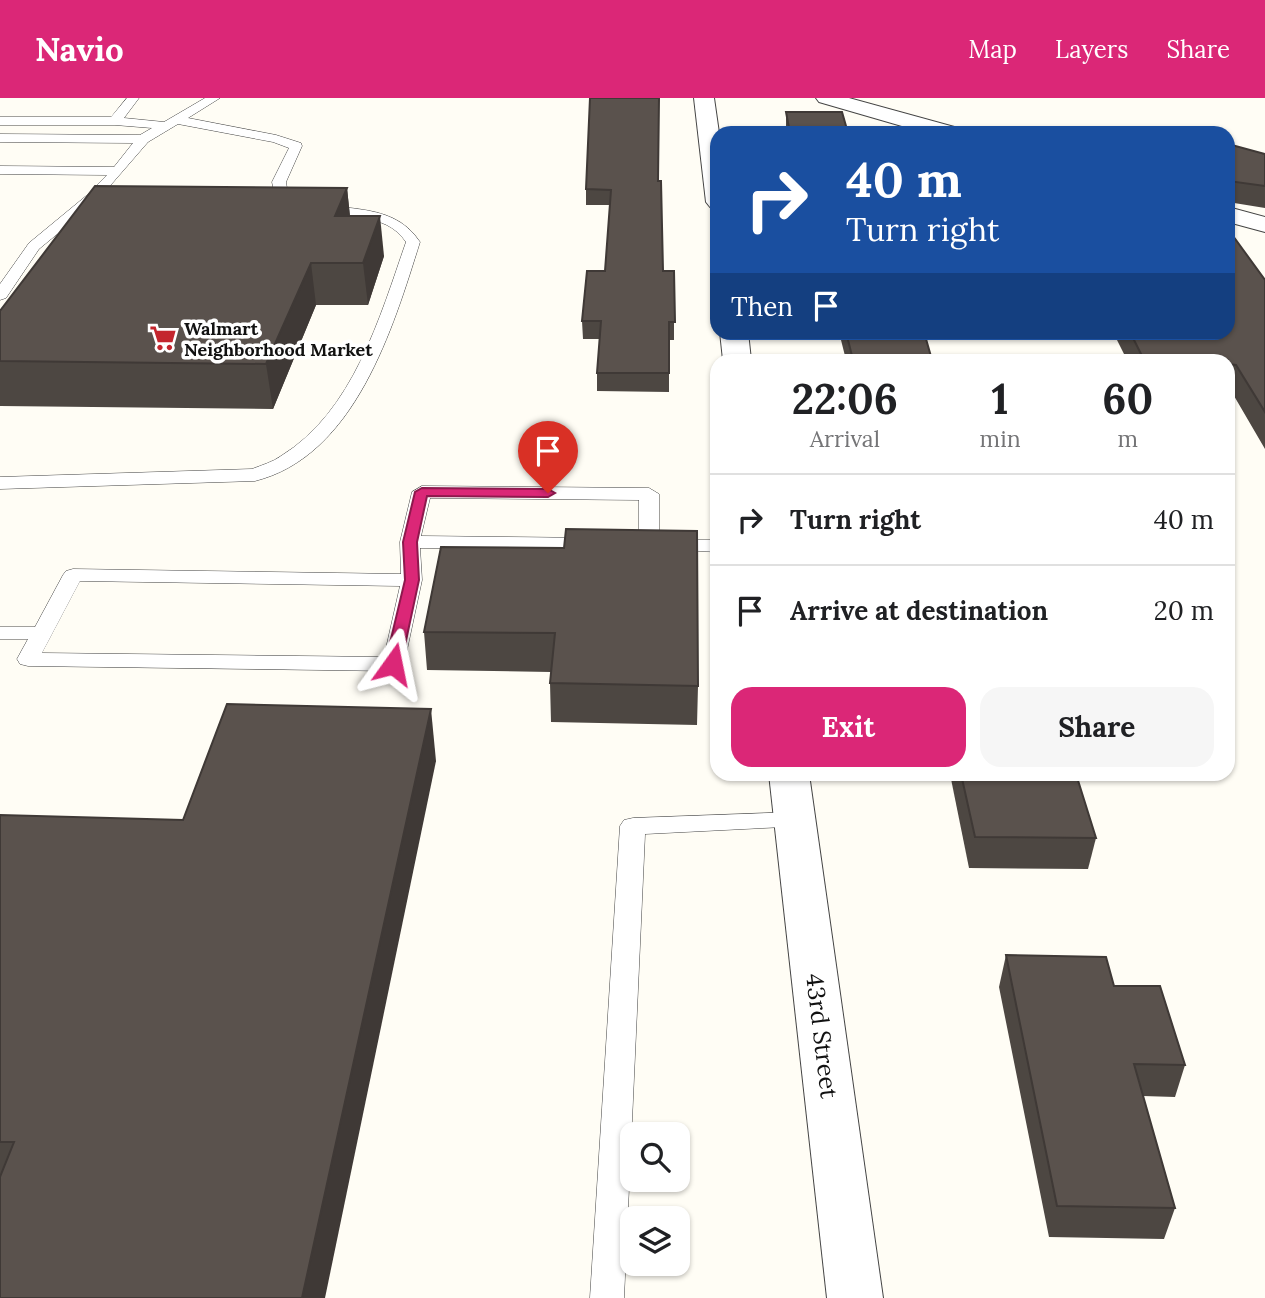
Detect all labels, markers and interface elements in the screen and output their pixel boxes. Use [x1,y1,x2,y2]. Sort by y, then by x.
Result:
text: Navio [35,28,124,70]
text: Map [968,34,1017,65]
text: Layers [1055,34,1128,65]
text: Share [1166,34,1230,65]
text: 40 m [846,148,962,210]
icon: right [731,154,822,245]
text: Turn right [846,209,999,250]
icon: arrive [807,287,845,325]
text: Then [731,290,793,323]
place label: Walmart Neighborhood Market [184,317,373,361]
supermarket icon: Walmart Neighborhood Market [148,323,178,353]
text: 22:06 [792,372,898,426]
text: 1 [992,372,1009,426]
text: 60 [1102,372,1153,426]
pin [518,421,578,493]
text: Arrival [810,424,880,453]
text: min [980,424,1021,453]
text: m [1118,424,1138,453]
icon: arrive [529,432,567,470]
icon: right [731,501,769,539]
text: Turn right [790,503,921,536]
text: 40 m [1154,503,1214,536]
icon: arrive [731,592,769,630]
text: Arrive at destination [790,594,1048,627]
text: 20 m [1154,594,1214,627]
position arrow [356,627,430,701]
button: Exit [731,687,966,767]
button: Share [980,687,1214,767]
street label: 43rd Street [799,972,845,1101]
map controls [620,1122,690,1276]
button: search [620,1122,690,1192]
button: layers [620,1206,690,1276]

